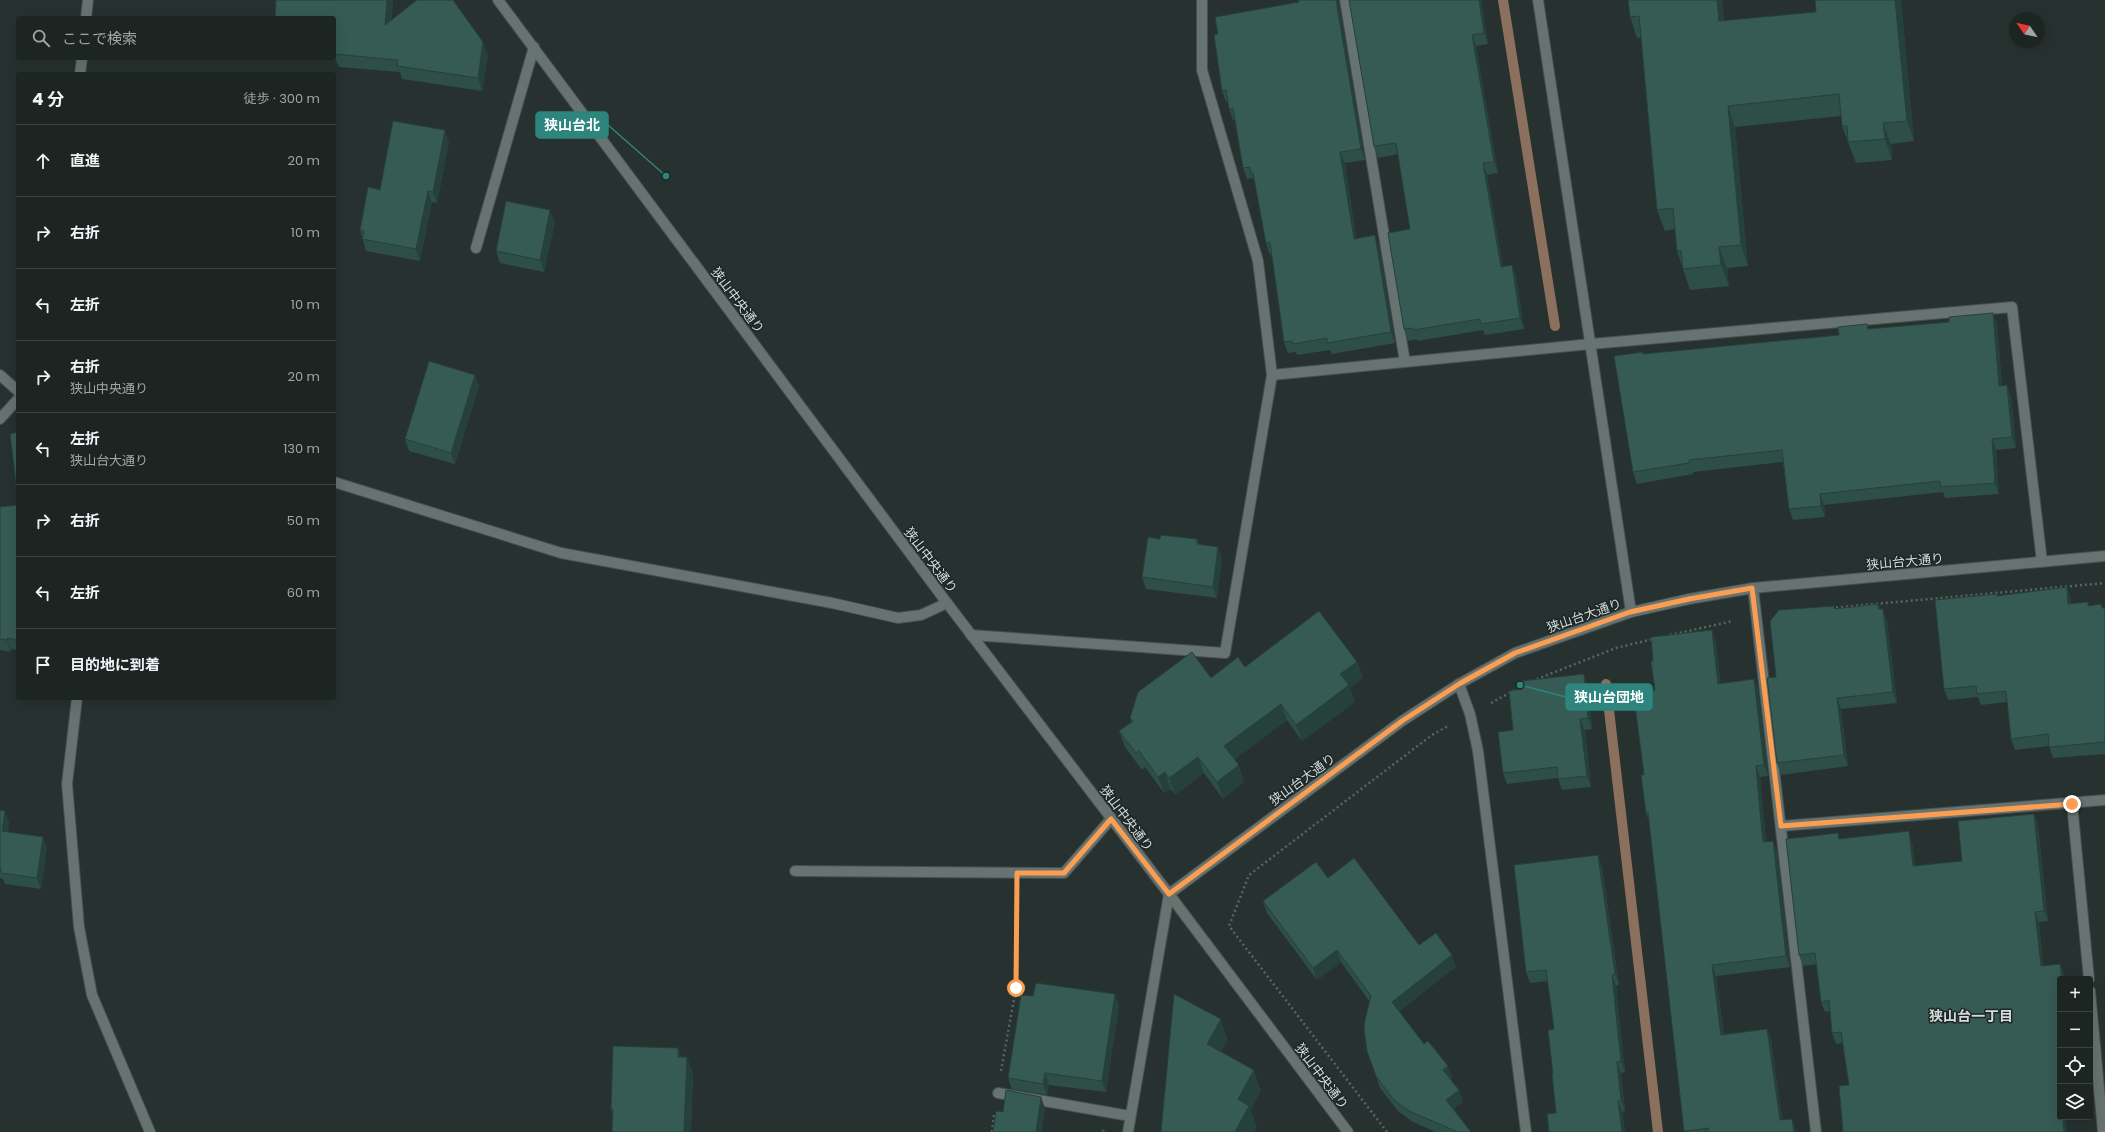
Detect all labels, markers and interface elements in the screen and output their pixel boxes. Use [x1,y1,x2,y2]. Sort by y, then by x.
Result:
north arrow [2009,12,2045,48]
search box [16,16,336,60]
icon: search [30,27,52,49]
text: ここで検索 [62,28,137,49]
text: 4 分 [32,87,64,111]
text: 徒歩 · 300 m [243,89,320,108]
callout: 狭山台北 [536,112,608,138]
text: 狭山台北 [544,115,600,135]
icon: ahead [32,150,54,172]
text: 直進 [70,150,100,171]
text: 20 m [287,151,320,170]
icon: right [32,222,54,244]
text: 右折 [70,222,100,243]
text: 10 m [291,223,320,242]
street label: 狭山中央通り [707,263,769,337]
icon: left [32,294,54,316]
text: 左折 [70,294,100,315]
text: 10 m [291,295,320,314]
text: 右折 [70,356,100,377]
icon: right [32,366,54,388]
text: 20 m [287,367,320,386]
text: 狭山中央通り [70,379,148,398]
text: 左折 [70,428,100,449]
icon: left [32,438,54,460]
text: 130 m [283,439,320,458]
text: 狭山台大通り [70,451,148,470]
icon: right [32,510,54,532]
text: 右折 [70,510,100,531]
text: 50 m [287,511,320,530]
street label: 狭山中央通り [900,523,962,597]
street label: 狭山台大通り [1865,549,1945,574]
icon: left [32,582,54,604]
text: 左折 [70,582,100,603]
text: 60 m [287,583,320,602]
street label: 狭山台大通り [1544,594,1624,637]
icon: arrive [32,654,54,676]
text: 目的地に到着 [70,654,160,675]
callout: 狭山台団地 [1566,684,1652,710]
text: 狭山台団地 [1574,687,1644,707]
street label: 狭山台大通り [1265,749,1339,810]
street label: 狭山中央通り [1096,781,1158,855]
route end [2063,795,2081,813]
map controls [2057,976,2093,1120]
button: + [2057,976,2093,1012]
route start [1007,979,1025,997]
district label: 狭山台一丁目 [1929,1006,2013,1026]
button: − [2057,1012,2093,1048]
street label: 狭山中央通り [1291,1039,1353,1113]
button: locate [2057,1048,2093,1084]
button: layers [2057,1084,2093,1120]

